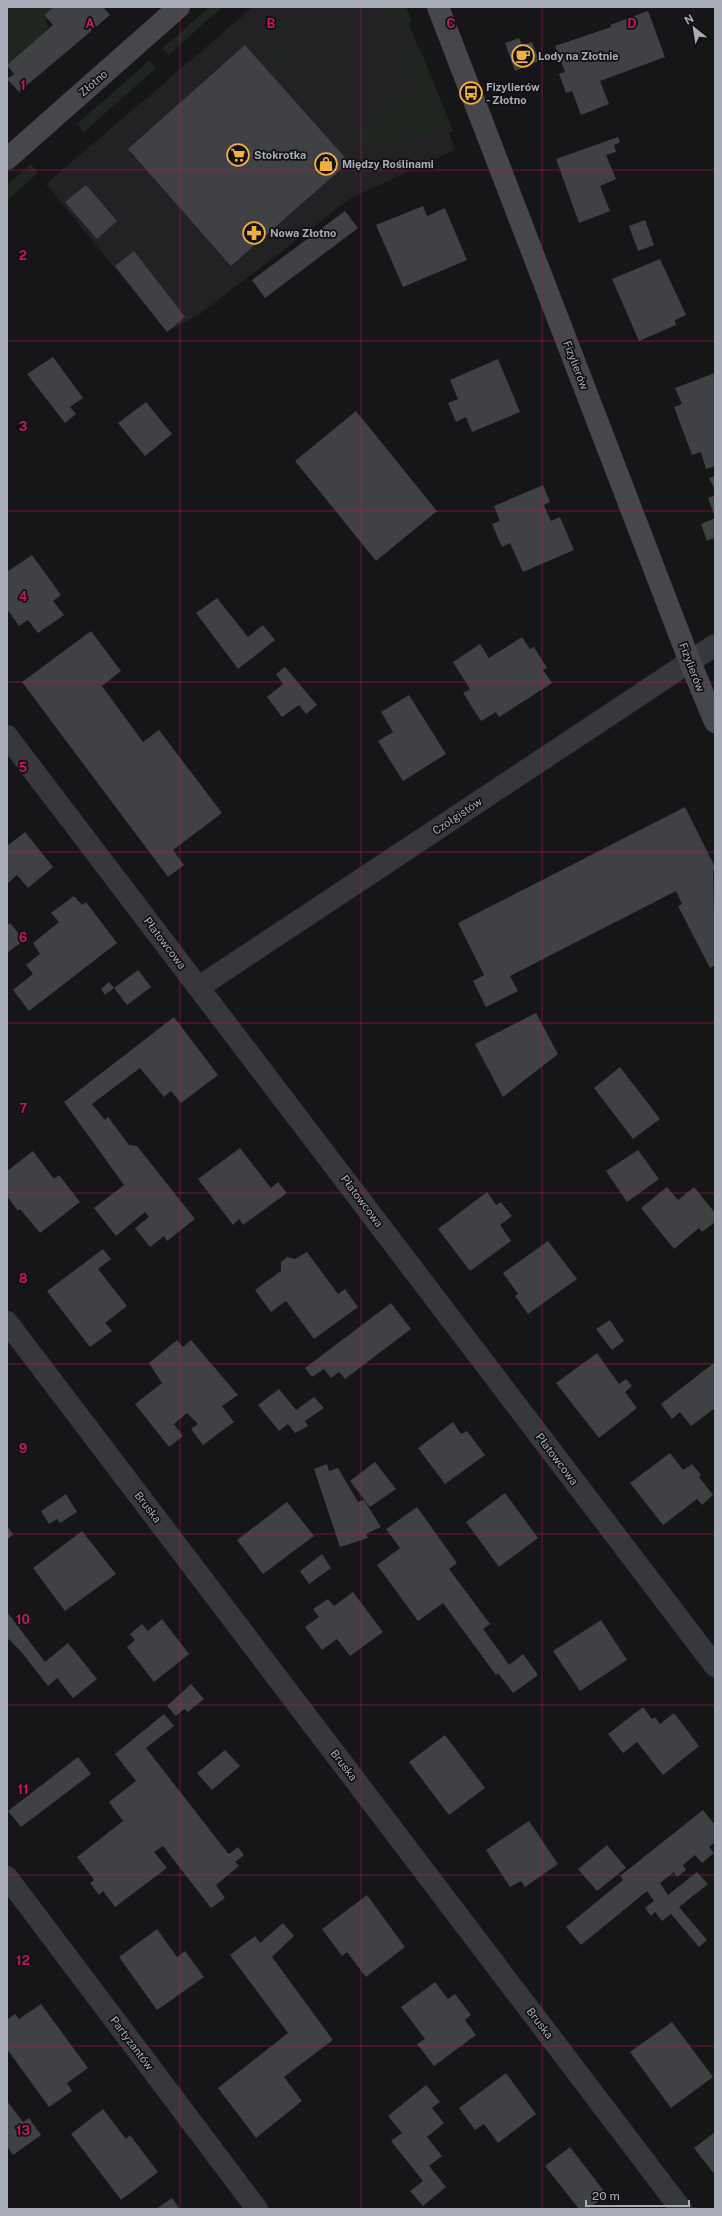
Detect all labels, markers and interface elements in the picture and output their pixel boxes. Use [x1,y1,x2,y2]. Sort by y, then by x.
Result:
north arrow [674,8,714,48]
text: N [682,12,696,27]
text: A [85,16,95,31]
text: B [267,16,276,31]
text: C [446,16,456,31]
text: D [627,16,637,31]
cafe icon: Lody na Złotnie [510,43,536,69]
place label: Lody na Złotnie [538,50,619,62]
street label: Złotno [77,68,109,98]
text: 1 [20,78,26,93]
bus stop icon: Fizylierów - Złotno [458,80,484,106]
place label: Fizylierów - Złotno [486,81,540,106]
supermarket icon: Stokrotka [225,142,251,168]
place label: Stokrotka [254,149,306,161]
shop icon: Między Roślinami [313,151,339,177]
place label: Między Roślinami [342,158,434,170]
pharmacy icon: Nowa Złotno [241,220,267,246]
place label: Nowa Złotno [270,227,336,239]
text: 2 [19,248,27,263]
street label: Fizylierów [561,339,591,392]
text: 3 [19,419,28,434]
text: 4 [19,589,28,604]
street label: Fizylierów [677,641,707,694]
text: 5 [19,760,28,775]
street label: Czołgistów [430,795,484,837]
street label: Płatowcowa [142,915,188,971]
text: 6 [19,930,28,945]
text: 7 [19,1101,27,1116]
street label: Płatowcowa [339,1173,385,1229]
text: 8 [19,1271,28,1286]
street label: Płatowcowa [534,1431,580,1487]
text: 9 [19,1441,27,1456]
street label: Bruska [132,1489,164,1525]
text: 10 [16,1612,30,1627]
street label: Bruska [328,1747,360,1783]
text: 11 [17,1782,29,1797]
text: 12 [16,1953,30,1968]
street label: Bruska [524,2005,556,2041]
street label: Partyzantów [108,2014,156,2072]
text: 13 [16,2123,30,2138]
scale bar [586,2182,689,2208]
text: 20 m [592,2189,620,2203]

